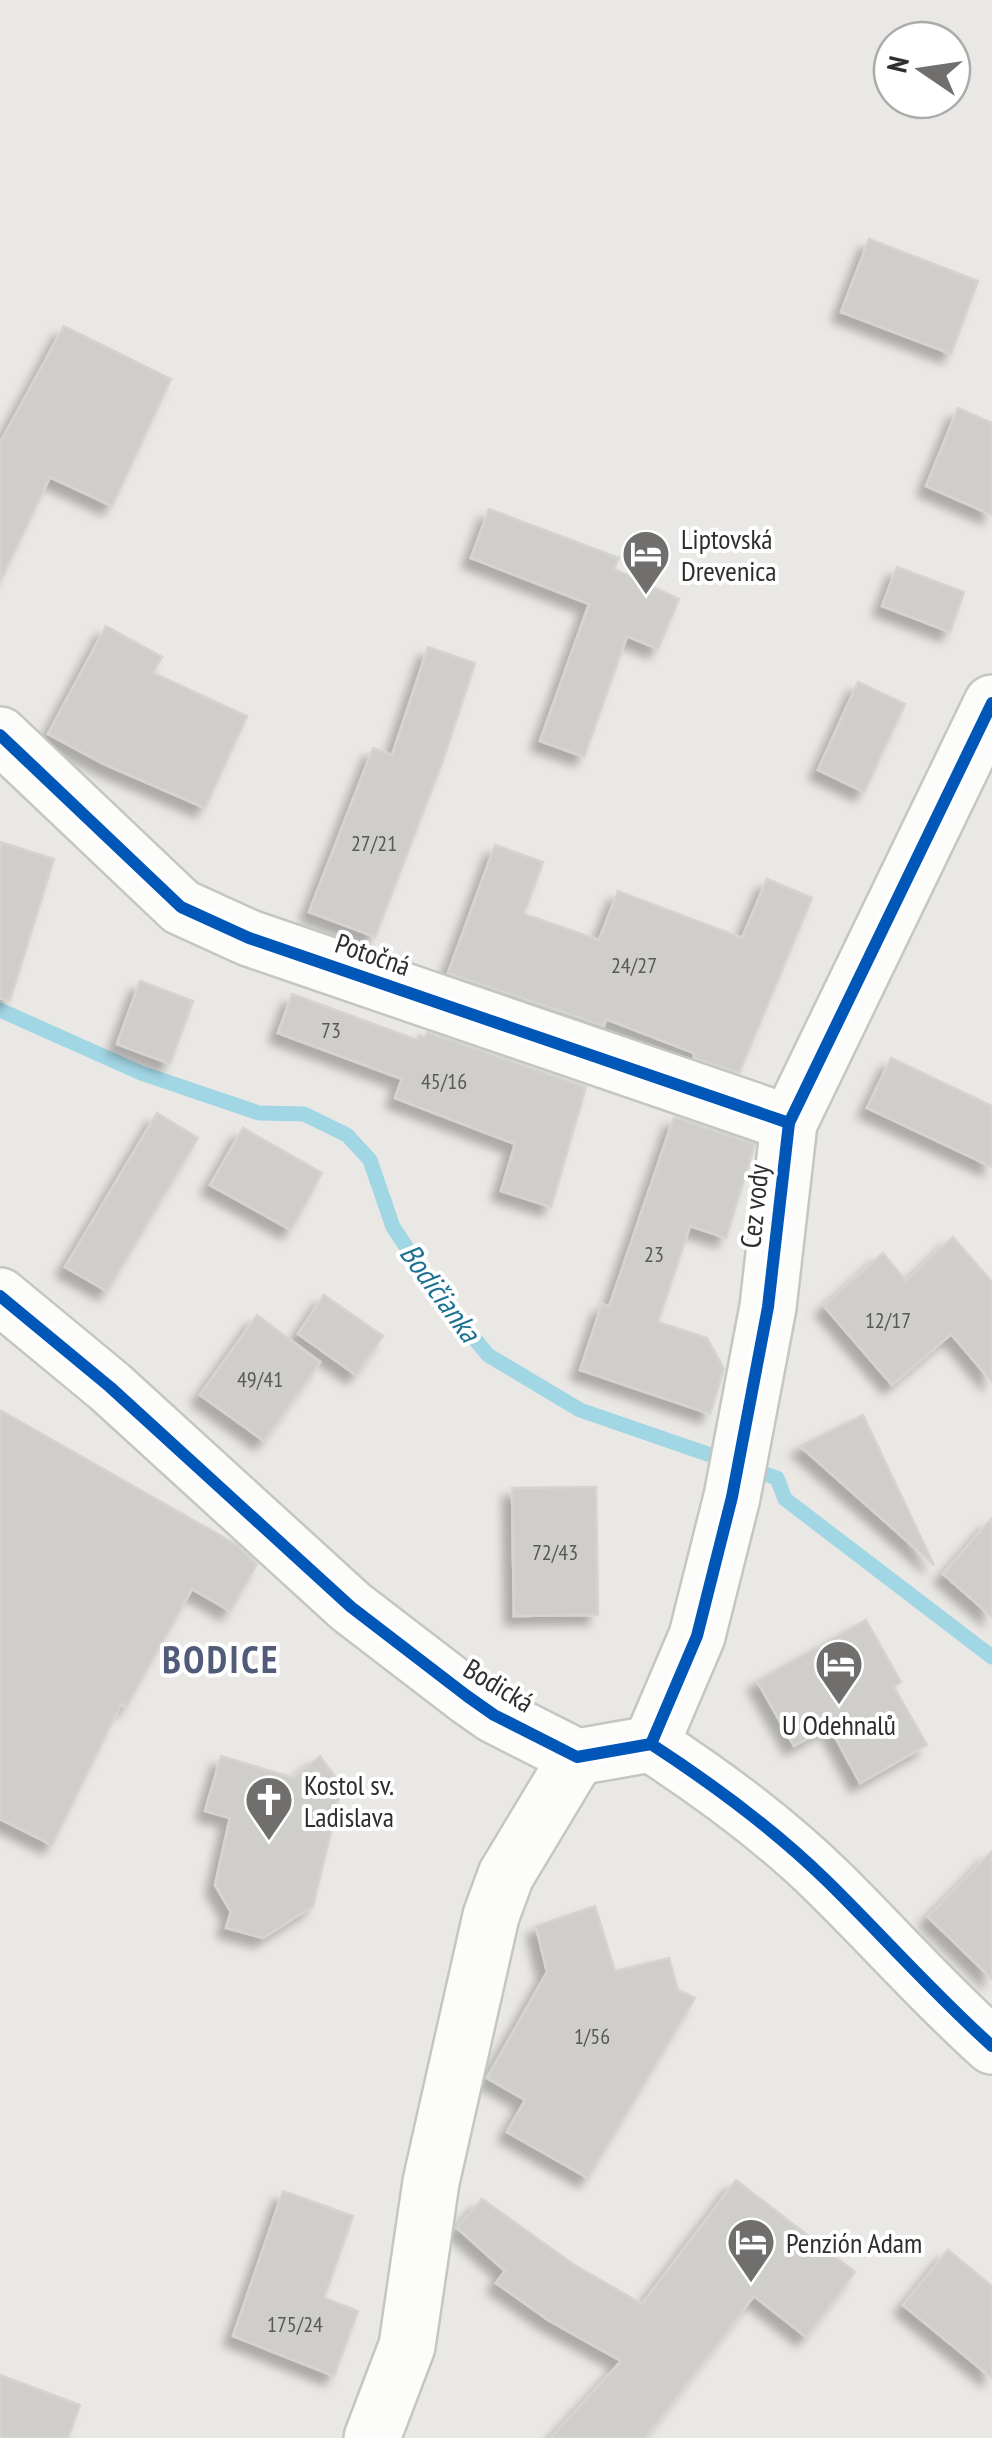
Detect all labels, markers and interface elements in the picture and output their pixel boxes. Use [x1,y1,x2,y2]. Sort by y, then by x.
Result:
north arrow [872,20,972,120]
text: N [877,53,917,76]
place label: Liptovská Drevenica [681,520,776,589]
hotel icon: Liptovská Drevenica [620,528,672,596]
house number: 27/21 [351,829,397,857]
street label: Potočná [331,924,415,984]
house number: 24/27 [611,951,657,979]
house number: 73 [321,1016,341,1044]
house number: 45/16 [421,1067,467,1095]
street label: Cez vody [731,1162,777,1250]
water label: Bodičianka [392,1235,491,1351]
house number: 23 [644,1240,664,1268]
house number: 12/17 [865,1306,911,1334]
house number: 49/41 [237,1365,283,1393]
house number: 72/43 [532,1538,578,1566]
district label: BODICE [162,1634,280,1683]
hotel icon: U Odehnalů [813,1638,865,1706]
street label: Bodická [457,1650,541,1720]
place label: U Odehnalů [782,1706,896,1743]
place label: Kostol sv. Ladislava [304,1766,394,1835]
church icon: Kostol sv. Ladislava [243,1774,295,1842]
house number: 1/56 [574,2022,610,2050]
hotel icon: Penzión Adam [725,2216,777,2284]
place label: Penzión Adam [786,2224,922,2261]
house number: 175/24 [267,2310,323,2338]

